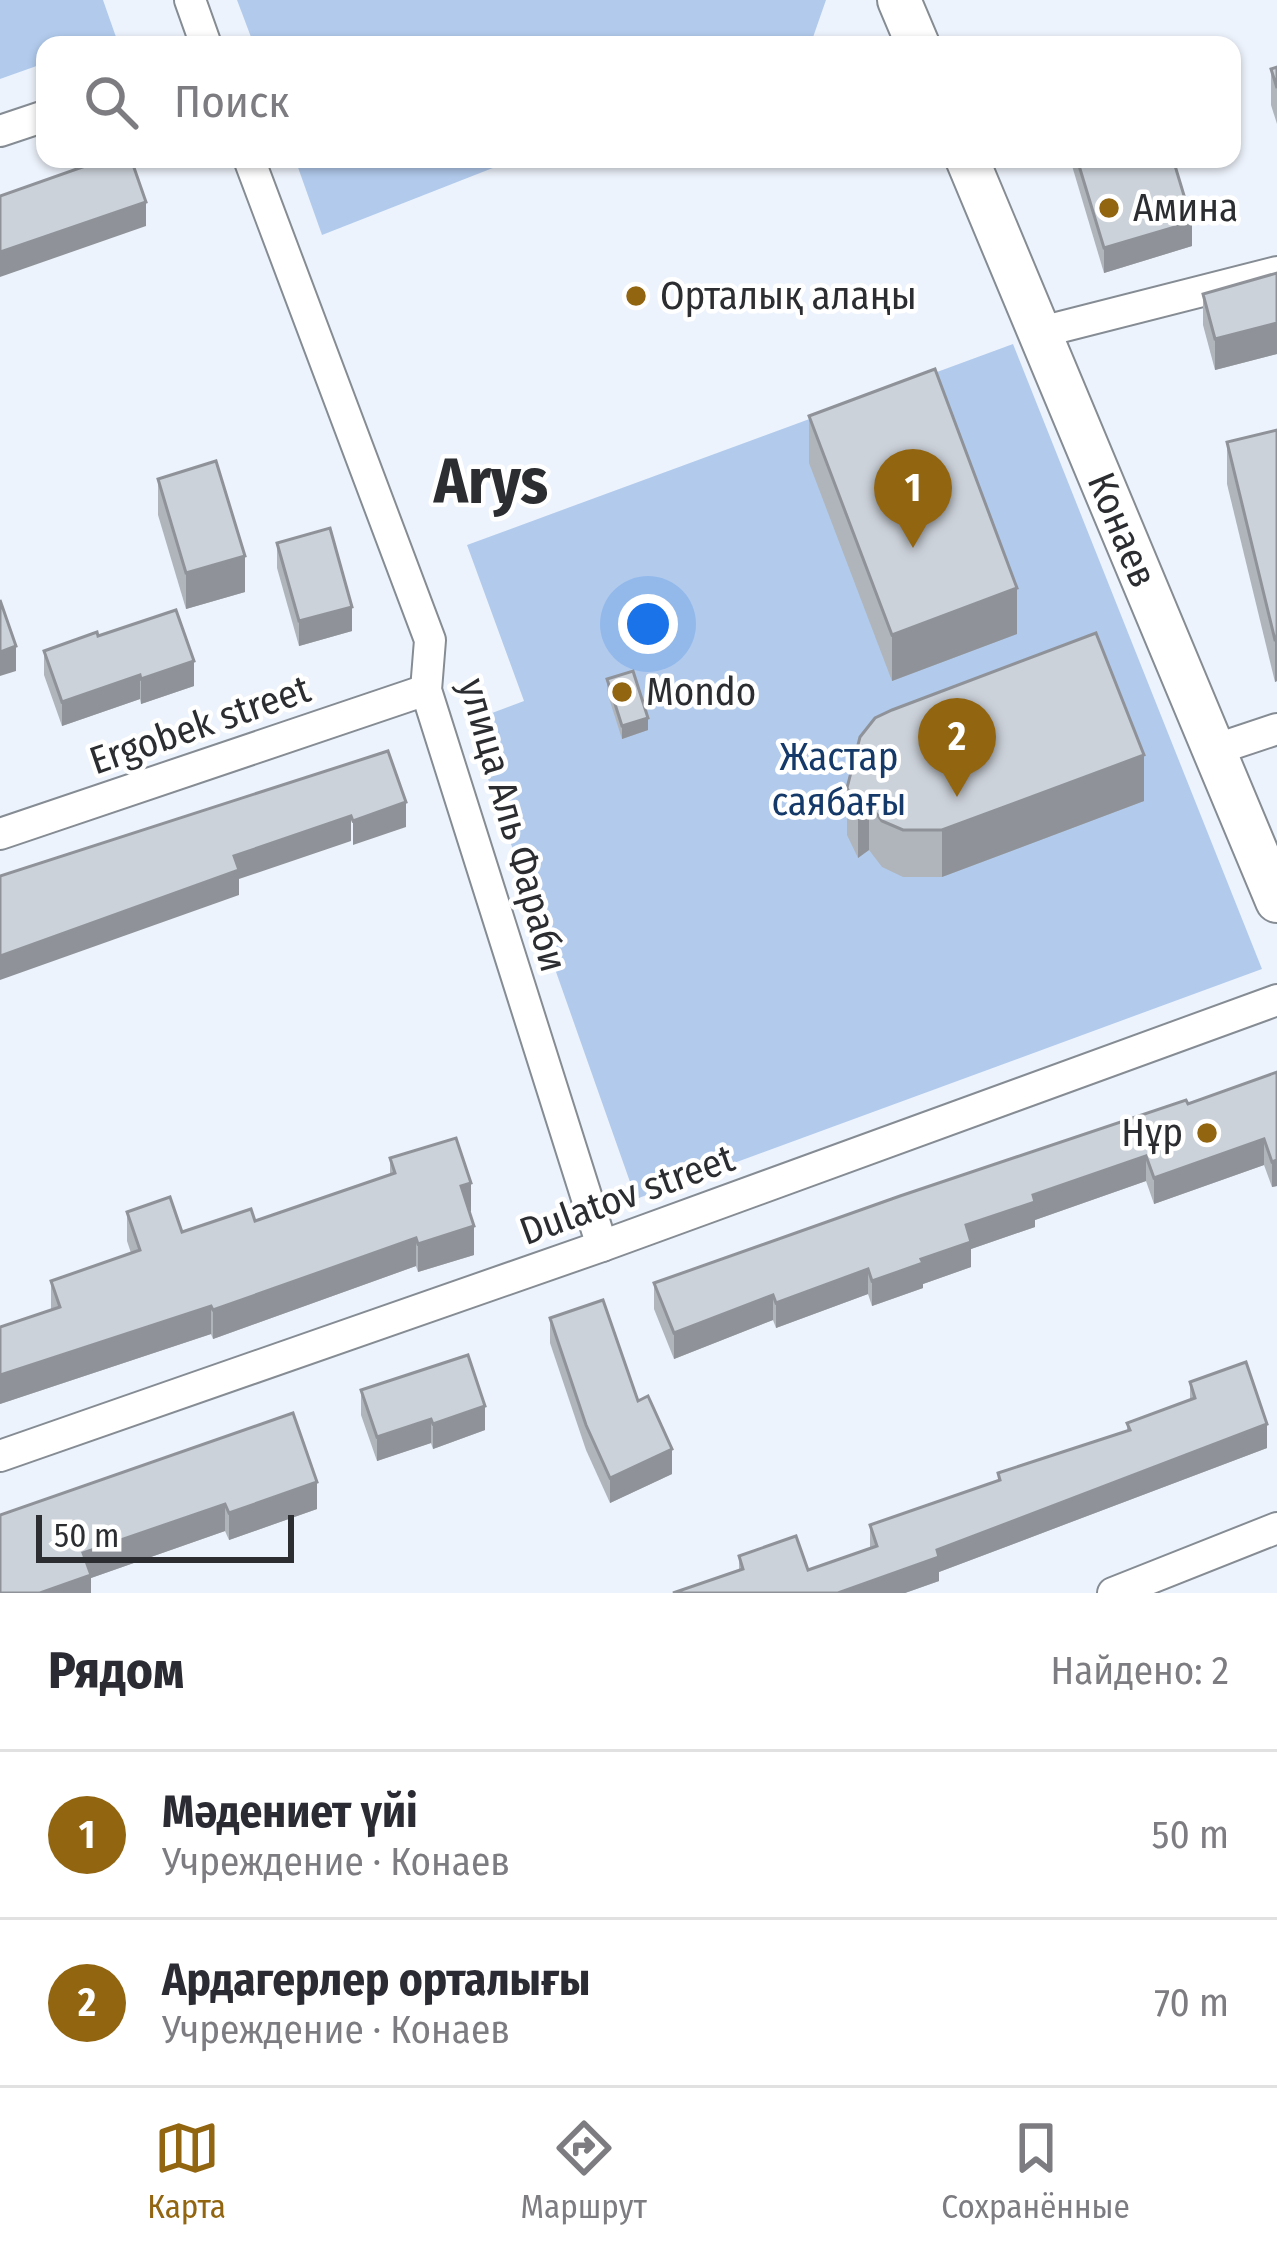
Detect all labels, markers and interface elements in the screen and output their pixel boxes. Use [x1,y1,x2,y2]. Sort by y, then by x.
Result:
search box [36,36,1241,168]
icon: search [78,69,144,135]
text: Поиск [174,75,289,129]
place label: Амина [1133,185,1238,231]
marker: Амина [1096,195,1122,221]
place label: Орталық алаңы [660,273,917,319]
marker: Орталық алаңы [623,283,649,309]
district label: Arys [433,444,548,520]
pin: 1 [874,449,952,548]
street label: Конаев [1078,466,1166,594]
your location [618,594,678,654]
street label: Ergobek street [84,666,316,784]
place label: Mondo [646,669,756,715]
street label: улица Аль Фараби [449,673,577,977]
marker: Mondo [609,679,635,705]
pin: 2 [918,698,996,797]
park label: Жастар саябағы [771,734,907,825]
place label: Нұр [1121,1110,1183,1156]
marker: Нұр [1194,1120,1220,1146]
street label: Dulatov street [514,1135,741,1255]
scale bar [36,1509,294,1562]
text: 50 m [54,1516,119,1556]
text: Рядом [48,1640,184,1702]
text: Найдено: 2 [1051,1648,1229,1694]
text: Mәдениет үйі [162,1785,418,1839]
text: 1 [79,1812,95,1858]
text: 50 m [1152,1812,1229,1858]
text: Учреждение · Конаев [162,1839,510,1885]
text: Ардагерлер орталығы [162,1953,590,2007]
text: 2 [78,1980,96,2026]
text: 70 m [1154,1980,1229,2026]
text: Учреждение · Конаев [162,2007,510,2053]
tab: Карта [147,2115,226,2227]
tab: Маршрут [521,2115,647,2227]
tab: Сохранённые [941,2115,1130,2227]

